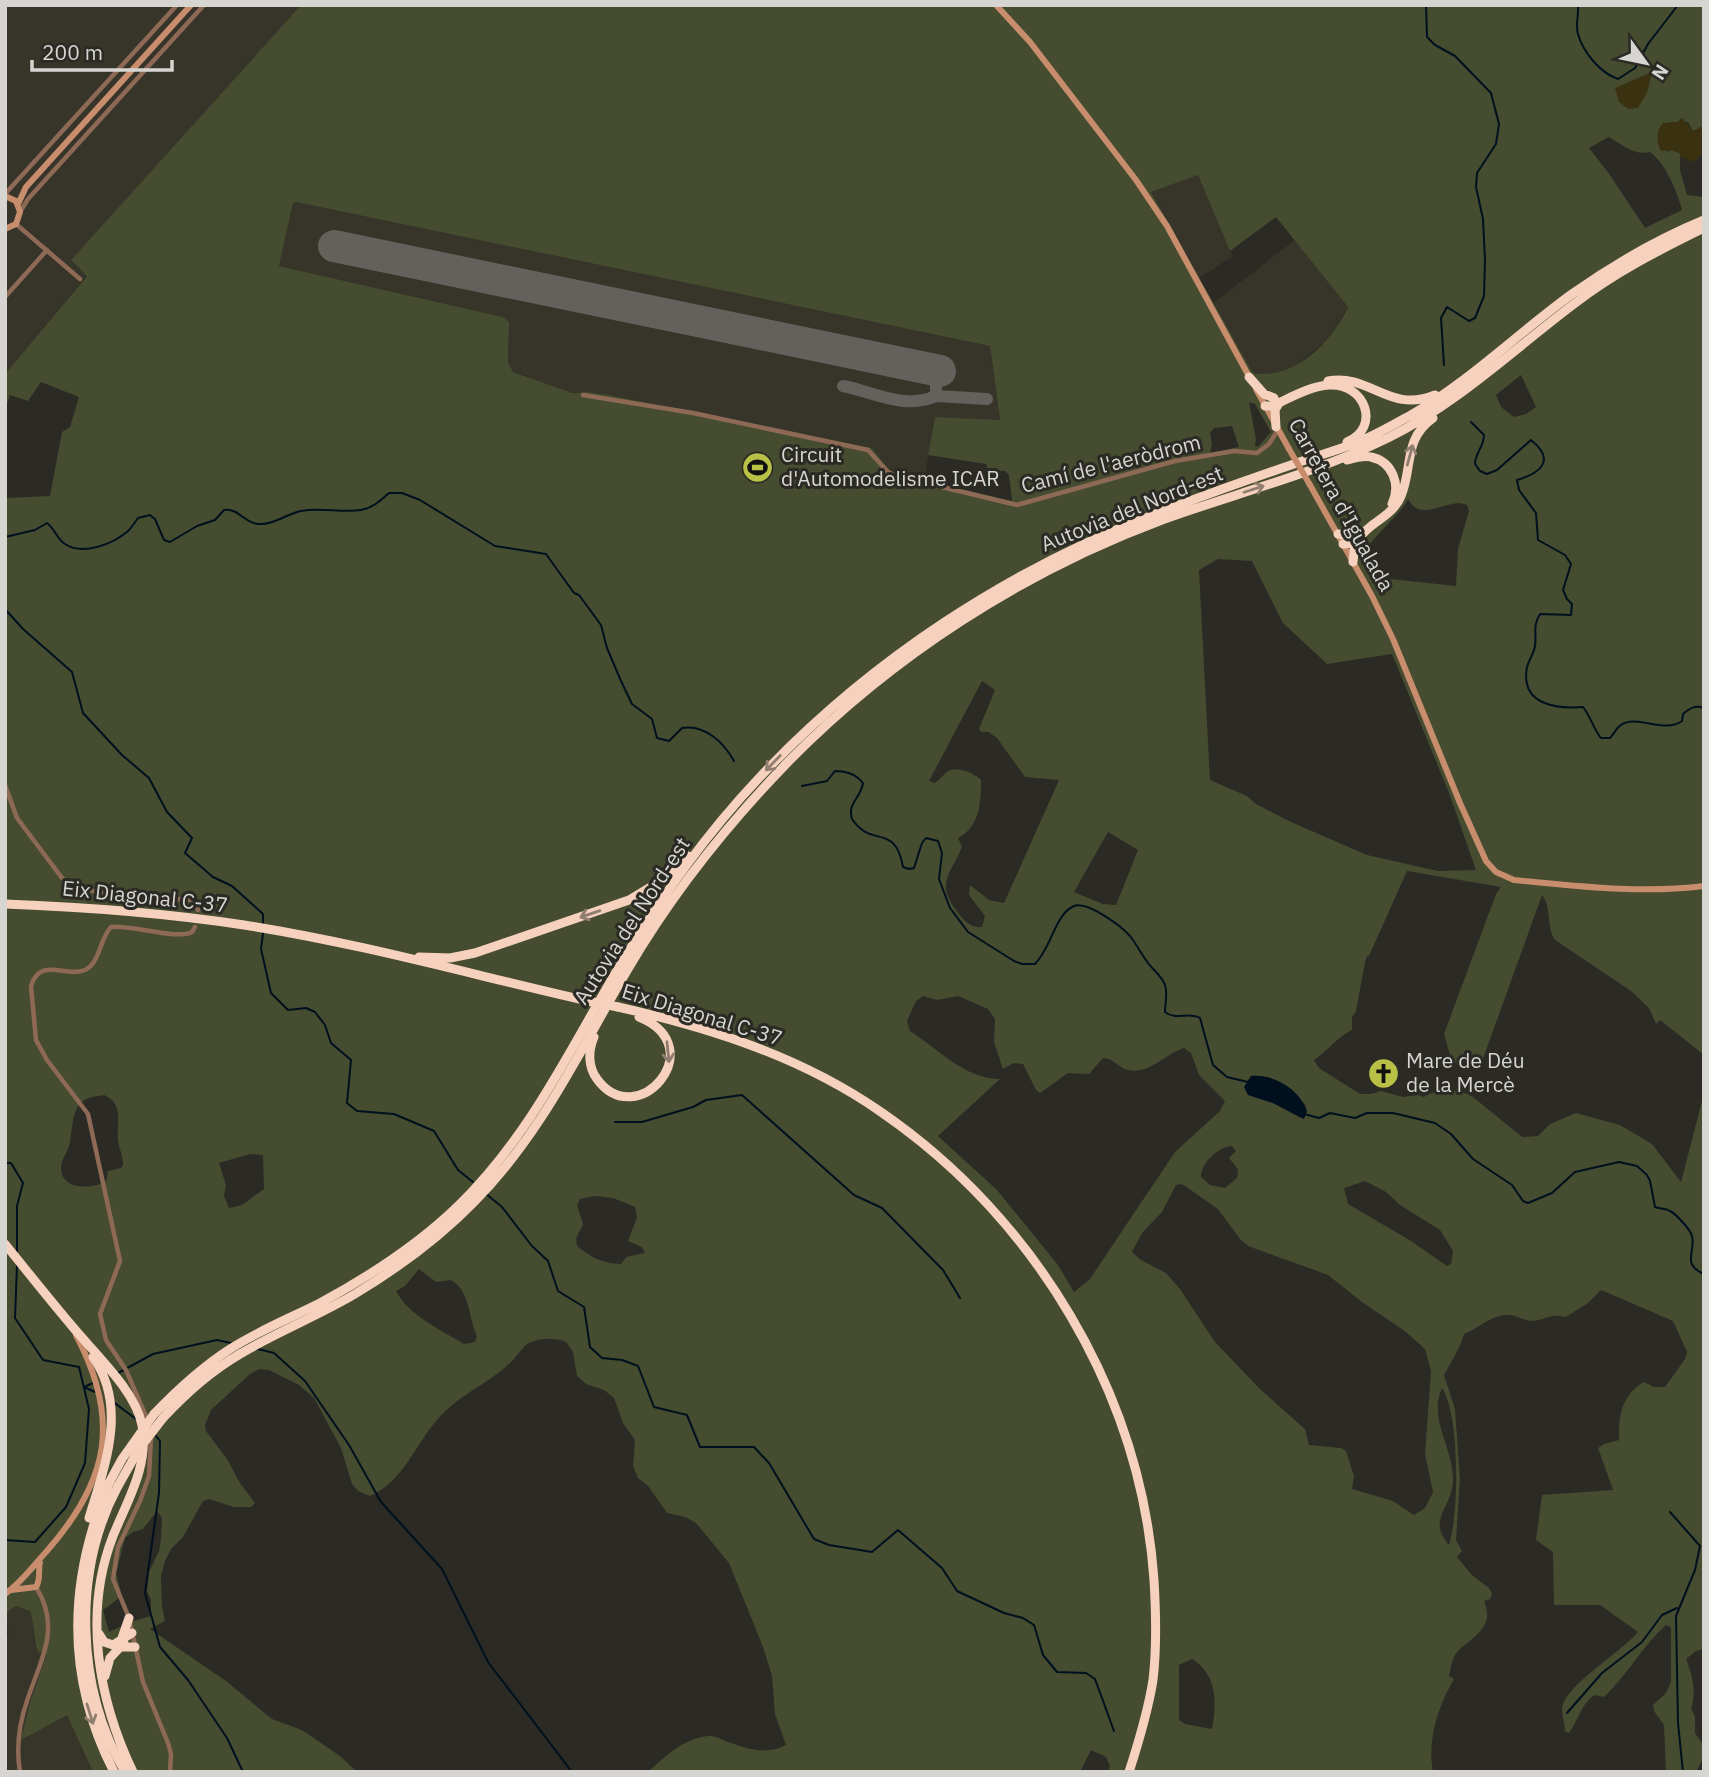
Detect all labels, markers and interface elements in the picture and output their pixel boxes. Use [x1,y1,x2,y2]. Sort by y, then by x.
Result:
scale bar [32,28,172,72]
north arrow [1611,28,1681,98]
text: 200 m [42,38,103,66]
text: N [1646,60,1674,85]
street label: Carretera d'Igualada [1283,413,1401,596]
street label: Camí de l'aeròdrom [1018,427,1204,499]
place label: Circuit d'Automodelisme ICAR [781,440,1000,492]
one-way arrow [1404,444,1417,466]
sports icon: Circuit d'Automodelisme ICAR [741,450,775,484]
street label: Autovia del Nord-est [1036,459,1227,557]
one-way arrow [1243,482,1265,494]
one-way arrow [764,755,781,772]
street label: Autovia del Nord-est [566,831,696,1010]
street label: Eix Diagonal C-37 [61,873,229,919]
one-way arrow [580,909,602,921]
street label: Eix Diagonal C-37 [619,976,786,1052]
one-way arrow [662,1040,675,1063]
place label: Mare de Déu de la Mercè [1406,1046,1525,1098]
church icon: Mare de Déu de la Mercè [1366,1056,1400,1090]
one-way arrow [85,1703,98,1725]

